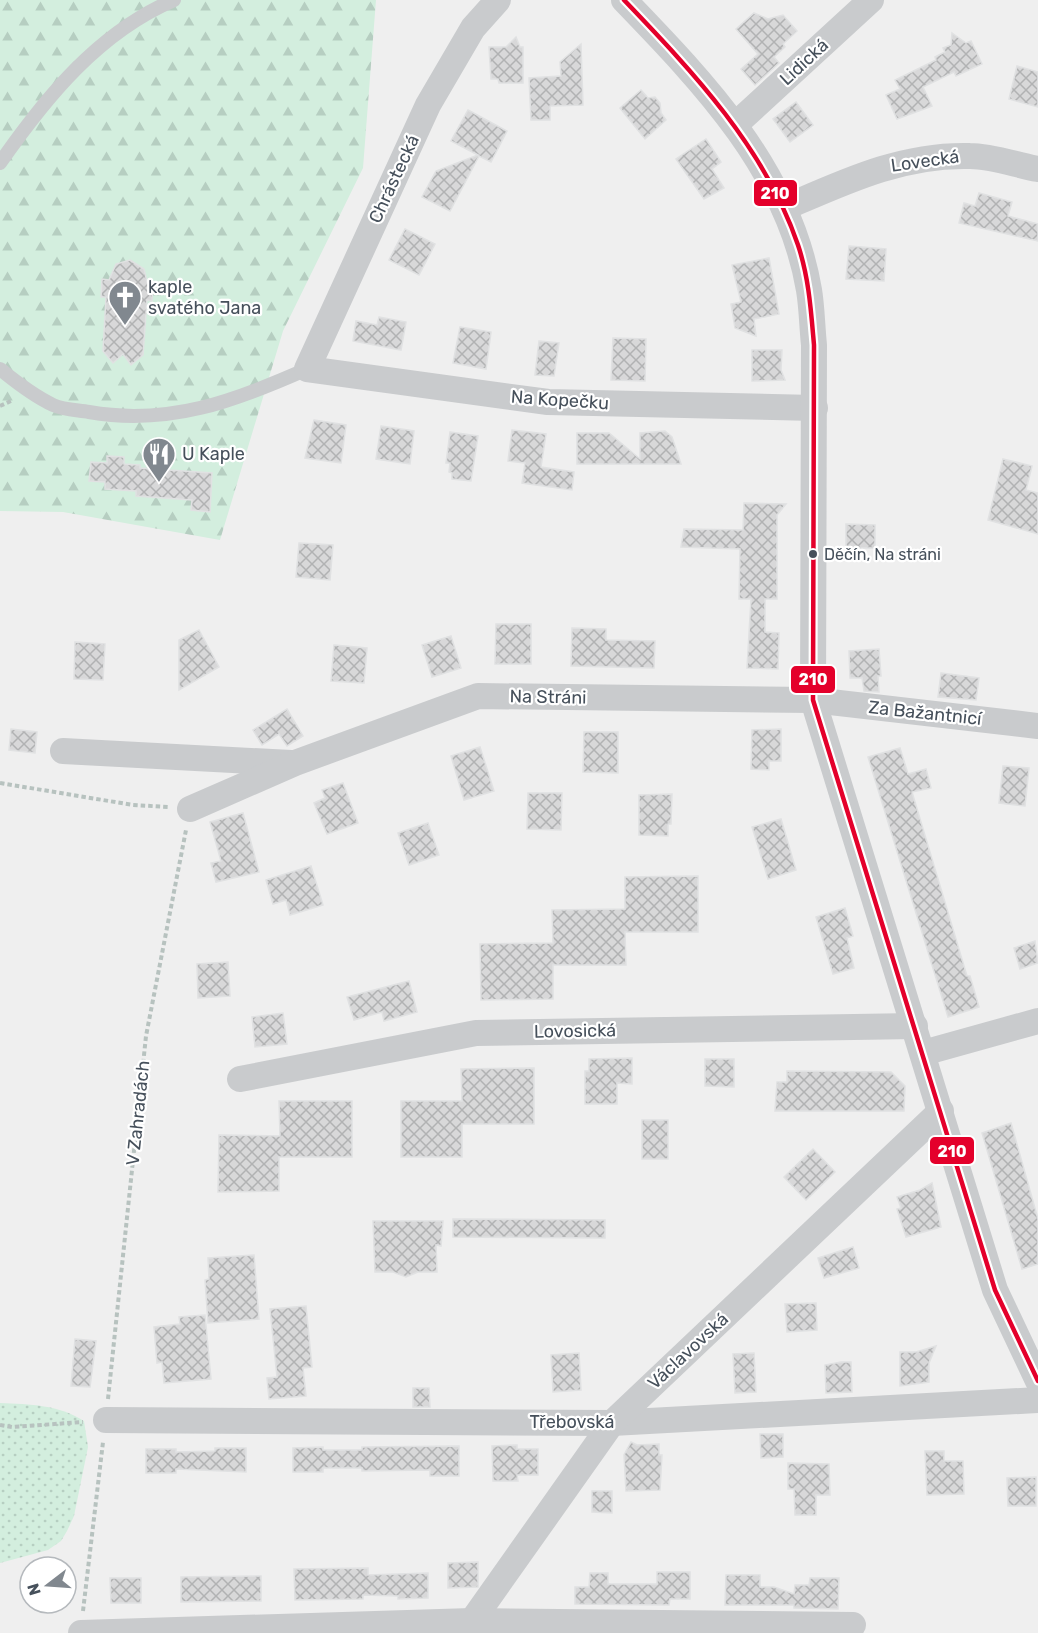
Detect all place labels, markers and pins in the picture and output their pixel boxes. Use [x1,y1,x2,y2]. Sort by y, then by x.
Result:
place label: kaple svatého Jana [148,276,261,319]
church icon: kaple svatého Jana [107,279,143,326]
restaurant icon: U Kaple [141,436,177,483]
place label: U Kaple [182,443,245,465]
place label: Děčín, Na stráni [824,545,941,564]
marker: Děčín, Na stráni [807,548,819,560]

